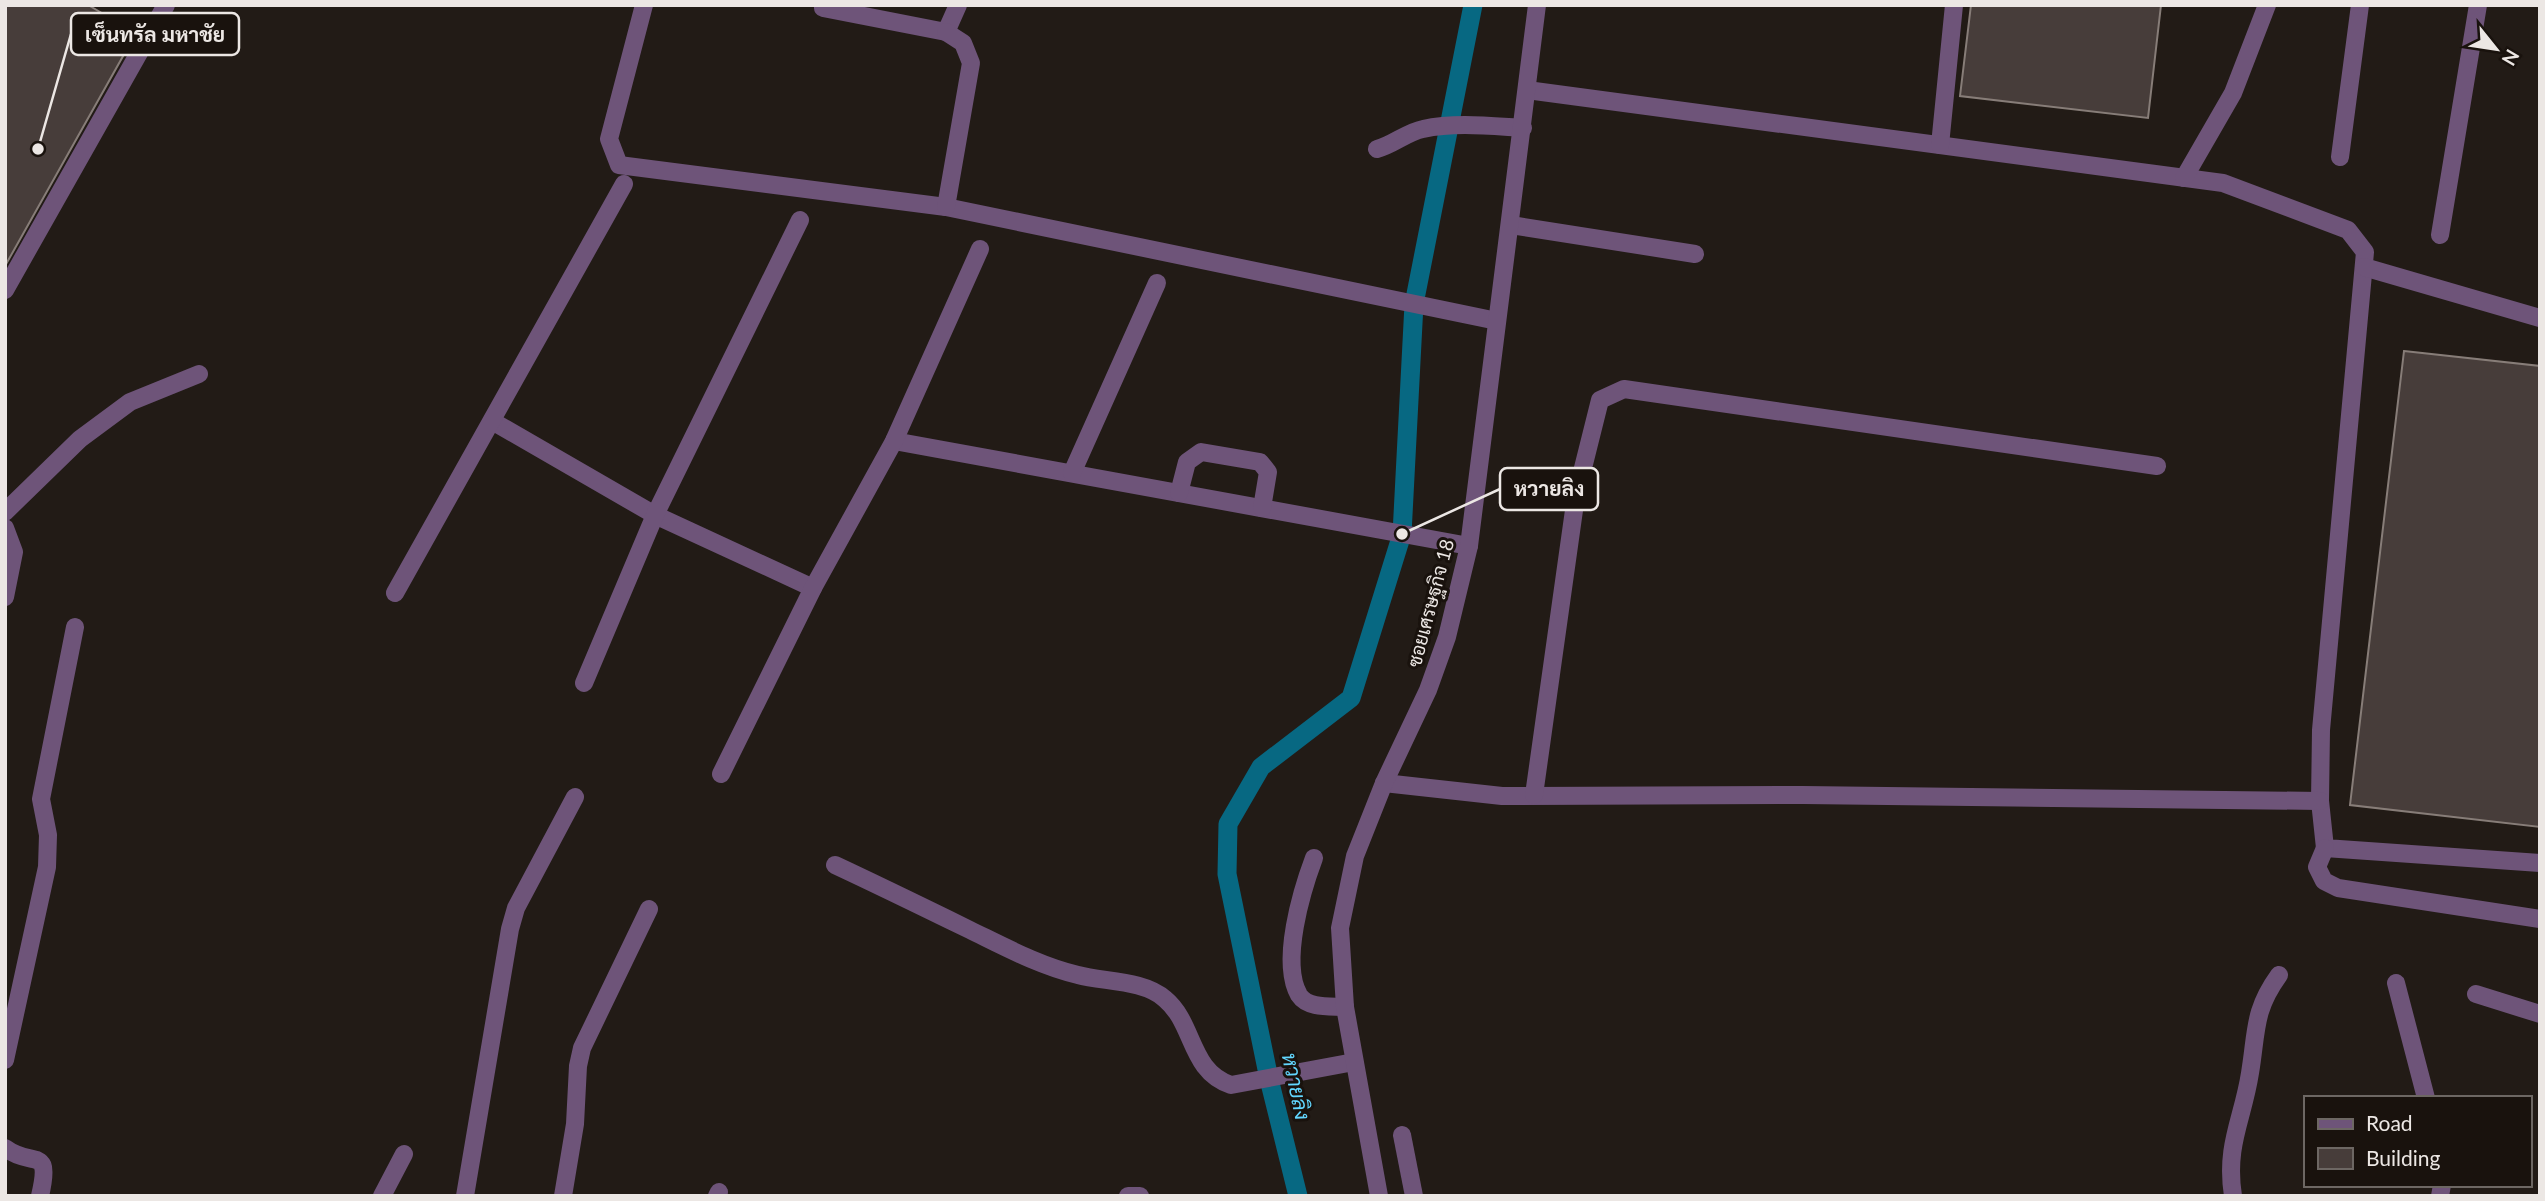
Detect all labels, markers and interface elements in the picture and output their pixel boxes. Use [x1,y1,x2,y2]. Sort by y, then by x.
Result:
callout: เซ็นทรัล มหาชัย [71,13,239,55]
north arrow [2461,14,2531,84]
text: เซ็นทรัล มหาชัย [85,21,225,46]
text: N [2498,46,2525,70]
callout: หวายลิง [1500,468,1598,510]
text: หวายลิง [1514,475,1584,500]
street label: ซอยเศรษฐกิจ 18 [1402,536,1460,670]
water label: หวายลิง [1278,1050,1316,1122]
legend [2304,1096,2531,1187]
text: Road [2366,1110,2413,1135]
text: Building [2366,1145,2441,1170]

